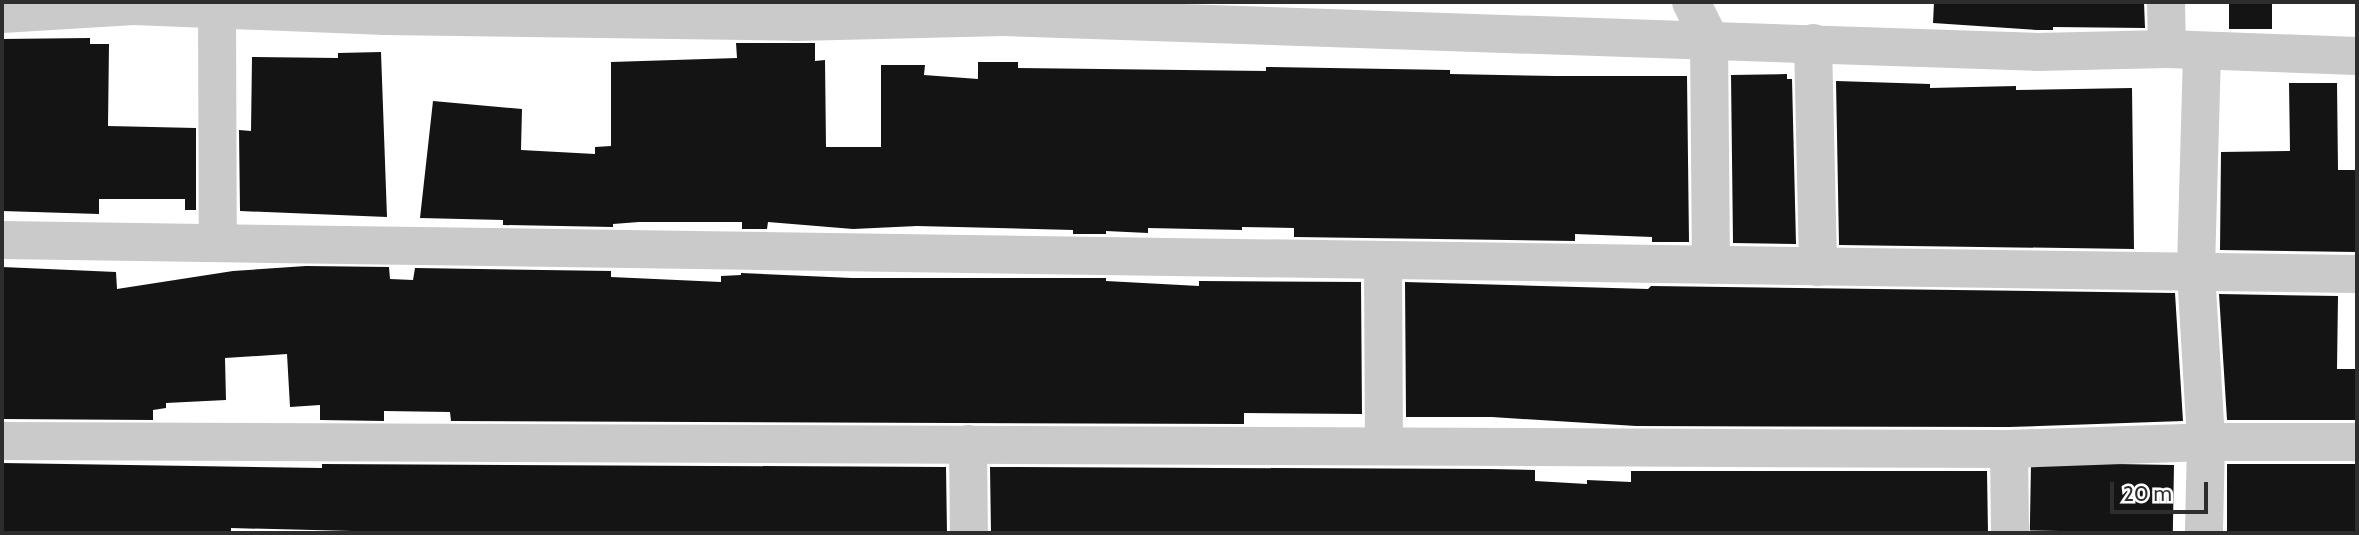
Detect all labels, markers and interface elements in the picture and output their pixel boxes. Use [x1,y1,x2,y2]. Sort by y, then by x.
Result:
scale bar [2114,468,2212,512]
text: 20 m [2123,481,2172,506]

